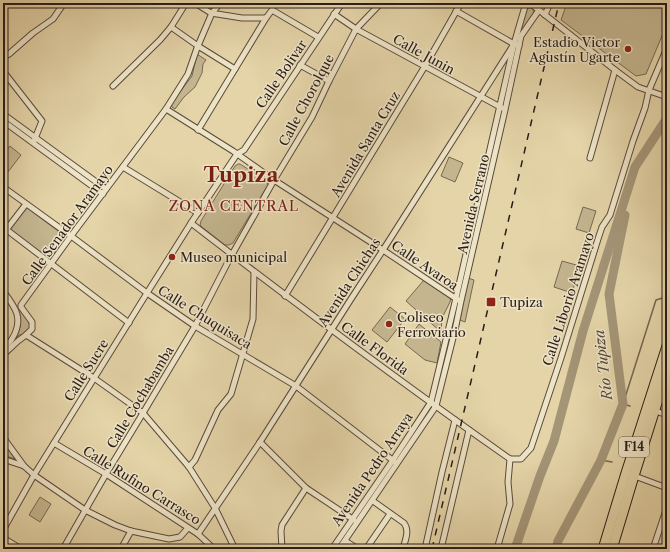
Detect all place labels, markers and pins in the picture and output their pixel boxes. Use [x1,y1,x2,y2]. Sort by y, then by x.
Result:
place label: Estadio Victor Agustín Ugarte [528,34,621,65]
marker: Estadio Victor Agustín Ugarte [623,44,633,54]
place label: Museo municipal [180,249,287,265]
marker: Museo municipal [167,252,177,262]
place label: Tupiza [500,294,543,310]
marker: Tupiza [485,296,497,308]
place label: Coliseo Ferroviario [397,309,466,340]
marker: Coliseo Ferroviario [384,319,394,329]

